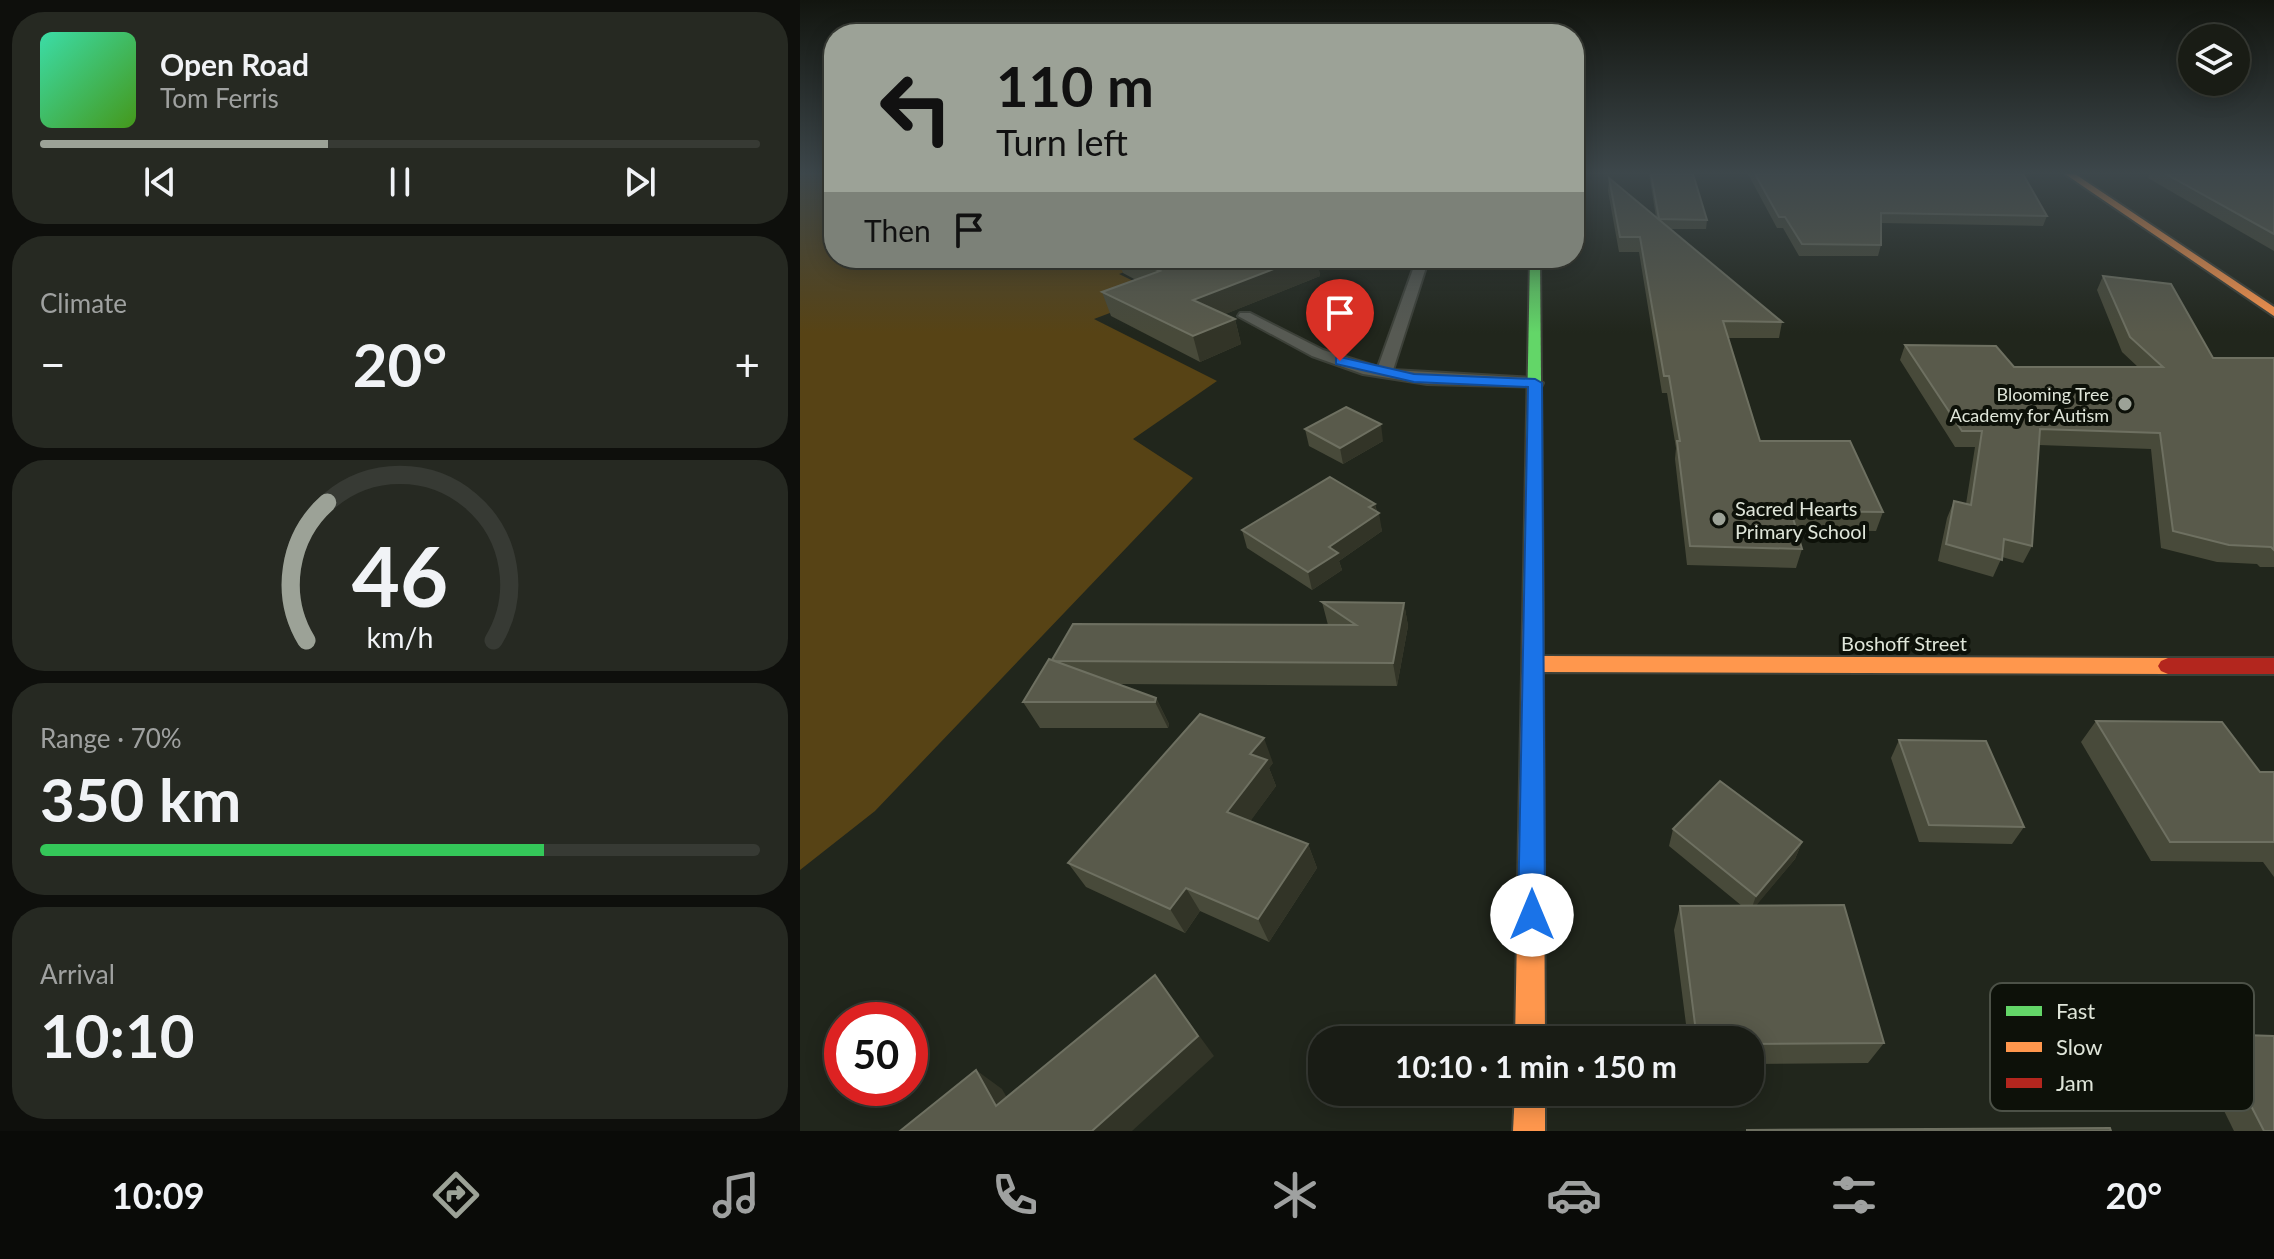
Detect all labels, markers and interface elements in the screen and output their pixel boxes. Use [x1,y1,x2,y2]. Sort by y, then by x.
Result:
map controls [2178,24,2250,96]
button: layers [2178,24,2250,96]
text: Open Road [160,46,309,82]
text: 110 m [996,52,1154,119]
icon: left [864,56,968,160]
text: Tom Ferris [160,82,279,114]
text: Turn left [996,120,1128,164]
icon: previous [138,160,182,204]
icon: pause [378,160,422,204]
icon: next [618,160,662,204]
icon: arrive [947,208,991,252]
text: Then [864,212,931,248]
pin [1306,279,1374,361]
text: Climate [40,287,127,319]
icon: arrive [1318,291,1362,335]
text: 20° [353,328,447,400]
text: − [40,338,66,390]
text: + [734,338,760,390]
place label: Blooming Tree Academy for Autism [1950,383,2109,426]
marker: Blooming Tree Academy for Autism [2116,395,2134,413]
place label: Sacred Hearts Primary School [1735,496,1866,543]
marker: Sacred Hearts Primary School [1710,510,1728,528]
text: 46 [352,525,448,625]
text: km/h [367,621,433,655]
street label: Boshoff Street [1841,631,1967,655]
text: Range · 70% [40,722,182,754]
text: 350 km [40,763,241,835]
position arrow [1490,873,1574,957]
text: Arrival [40,958,115,990]
legend [1990,983,2254,1111]
text: Fast [2056,997,2095,1024]
text: 10:10 [40,999,195,1071]
speed limit sign: 50 [824,1002,928,1106]
text: Slow [2056,1033,2103,1060]
text: 10:10 · 1 min · 150 m [1395,1048,1677,1084]
text: Jam [2056,1069,2094,1096]
icon: directions [428,1167,484,1223]
icon: music [708,1167,764,1223]
icon: phone [987,1167,1043,1223]
icon: climate [1267,1167,1323,1223]
icon: car [1546,1167,1602,1223]
icon: filters [1826,1167,1882,1223]
text: 10:09 [112,1173,205,1217]
text: 20° [2105,1173,2162,1217]

